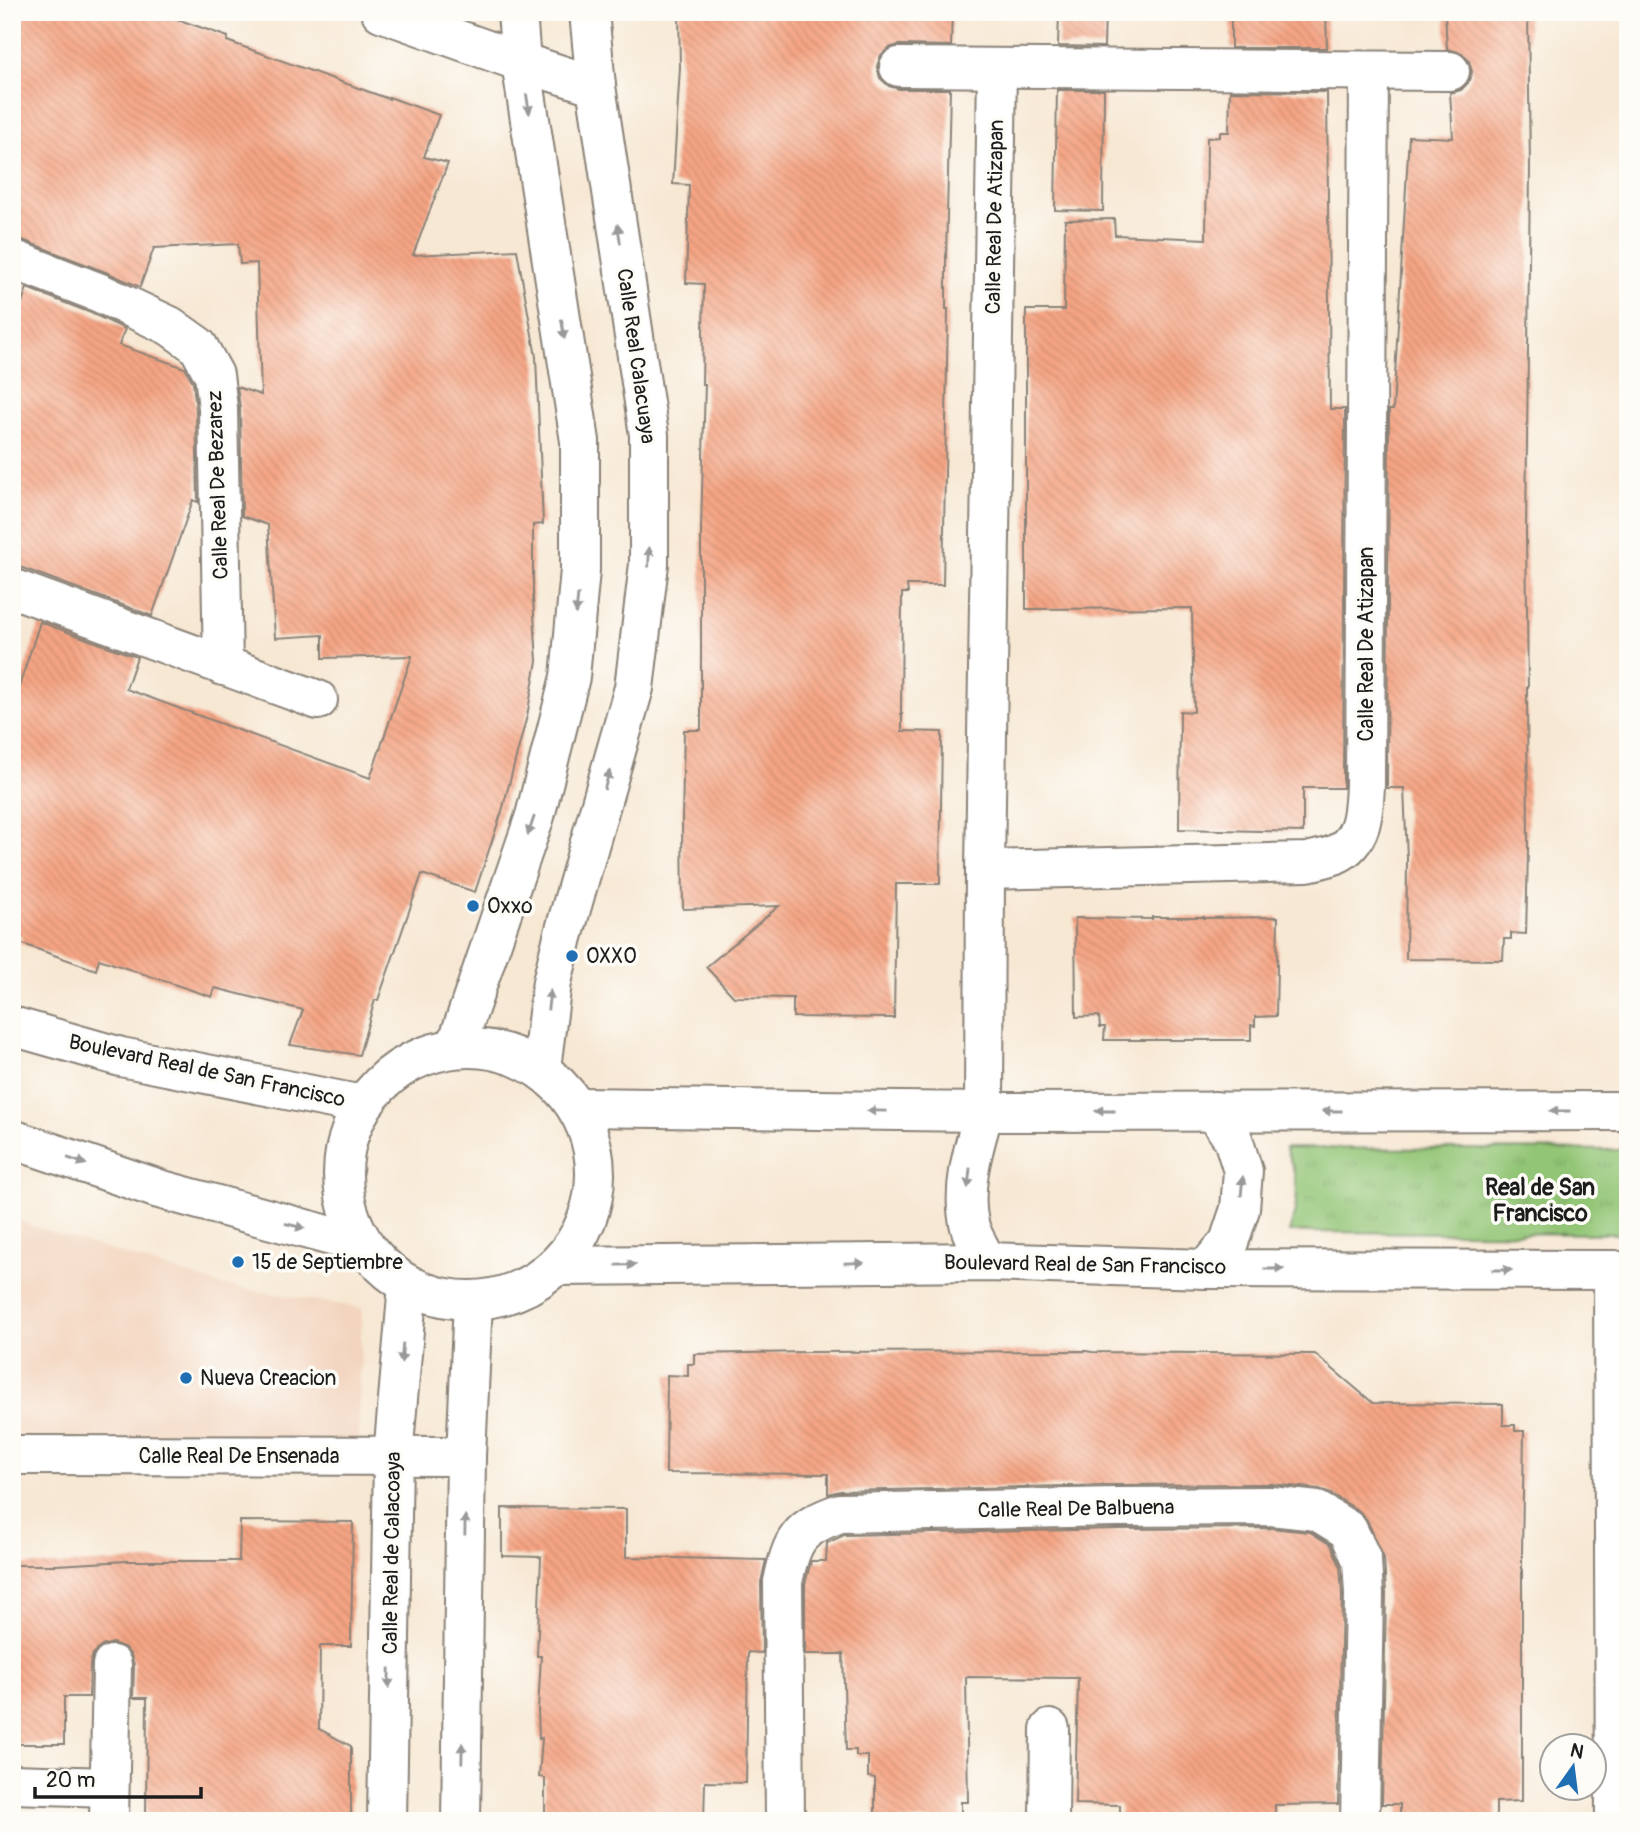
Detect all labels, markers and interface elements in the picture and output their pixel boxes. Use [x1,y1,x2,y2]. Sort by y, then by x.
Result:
one-way arrow [523,93,534,115]
street label: Calle Real De Atizapan [980,119,1010,315]
one-way arrow [613,223,624,245]
street label: Calle Real Calacuaya [610,267,662,445]
one-way arrow [558,318,569,340]
street label: Calle Real De Bezarez [201,390,235,580]
one-way arrow [643,546,655,568]
street label: Calle Real De Atizapan [1353,546,1380,742]
one-way arrow [571,593,582,615]
one-way arrow [603,769,613,790]
one-way arrow [525,816,536,837]
place label: Oxxo [487,893,533,920]
marker: Oxxo [465,898,481,914]
place label: OXXO [586,943,636,970]
marker: OXXO [564,948,580,964]
one-way arrow [544,989,555,1011]
street label: Boulevard Real de San Francisco [66,1028,348,1114]
one-way arrow [866,1105,888,1116]
one-way arrow [1093,1105,1115,1117]
one-way arrow [1321,1105,1343,1117]
one-way arrow [1548,1105,1570,1117]
one-way arrow [66,1156,87,1167]
one-way arrow [963,1167,974,1189]
district label: Real de San Francisco [1485,1173,1595,1228]
one-way arrow [1237,1175,1248,1197]
one-way arrow [284,1221,306,1232]
place label: 15 de Septiembre [252,1249,403,1276]
street label: Boulevard Real de San Francisco [944,1249,1226,1281]
marker: 15 de Septiembre [230,1254,246,1270]
one-way arrow [843,1257,865,1269]
one-way arrow [616,1259,638,1271]
one-way arrow [1263,1263,1285,1275]
one-way arrow [1491,1264,1513,1276]
one-way arrow [396,1342,407,1364]
place label: Nueva Creacion [200,1365,336,1392]
marker: Nueva Creacion [178,1370,194,1386]
street label: Calle Real De Ensenada [139,1443,339,1470]
street label: Calle Real de Calacoaya [377,1451,407,1655]
street label: Calle Real De Balbuena [977,1494,1175,1524]
one-way arrow [459,1514,471,1536]
one-way arrow [384,1668,395,1690]
north arrow [1538,1731,1608,1801]
text: N [1568,1738,1586,1765]
one-way arrow [456,1741,468,1763]
scale bar [35,1756,201,1800]
text: 20 m [46,1767,95,1794]

